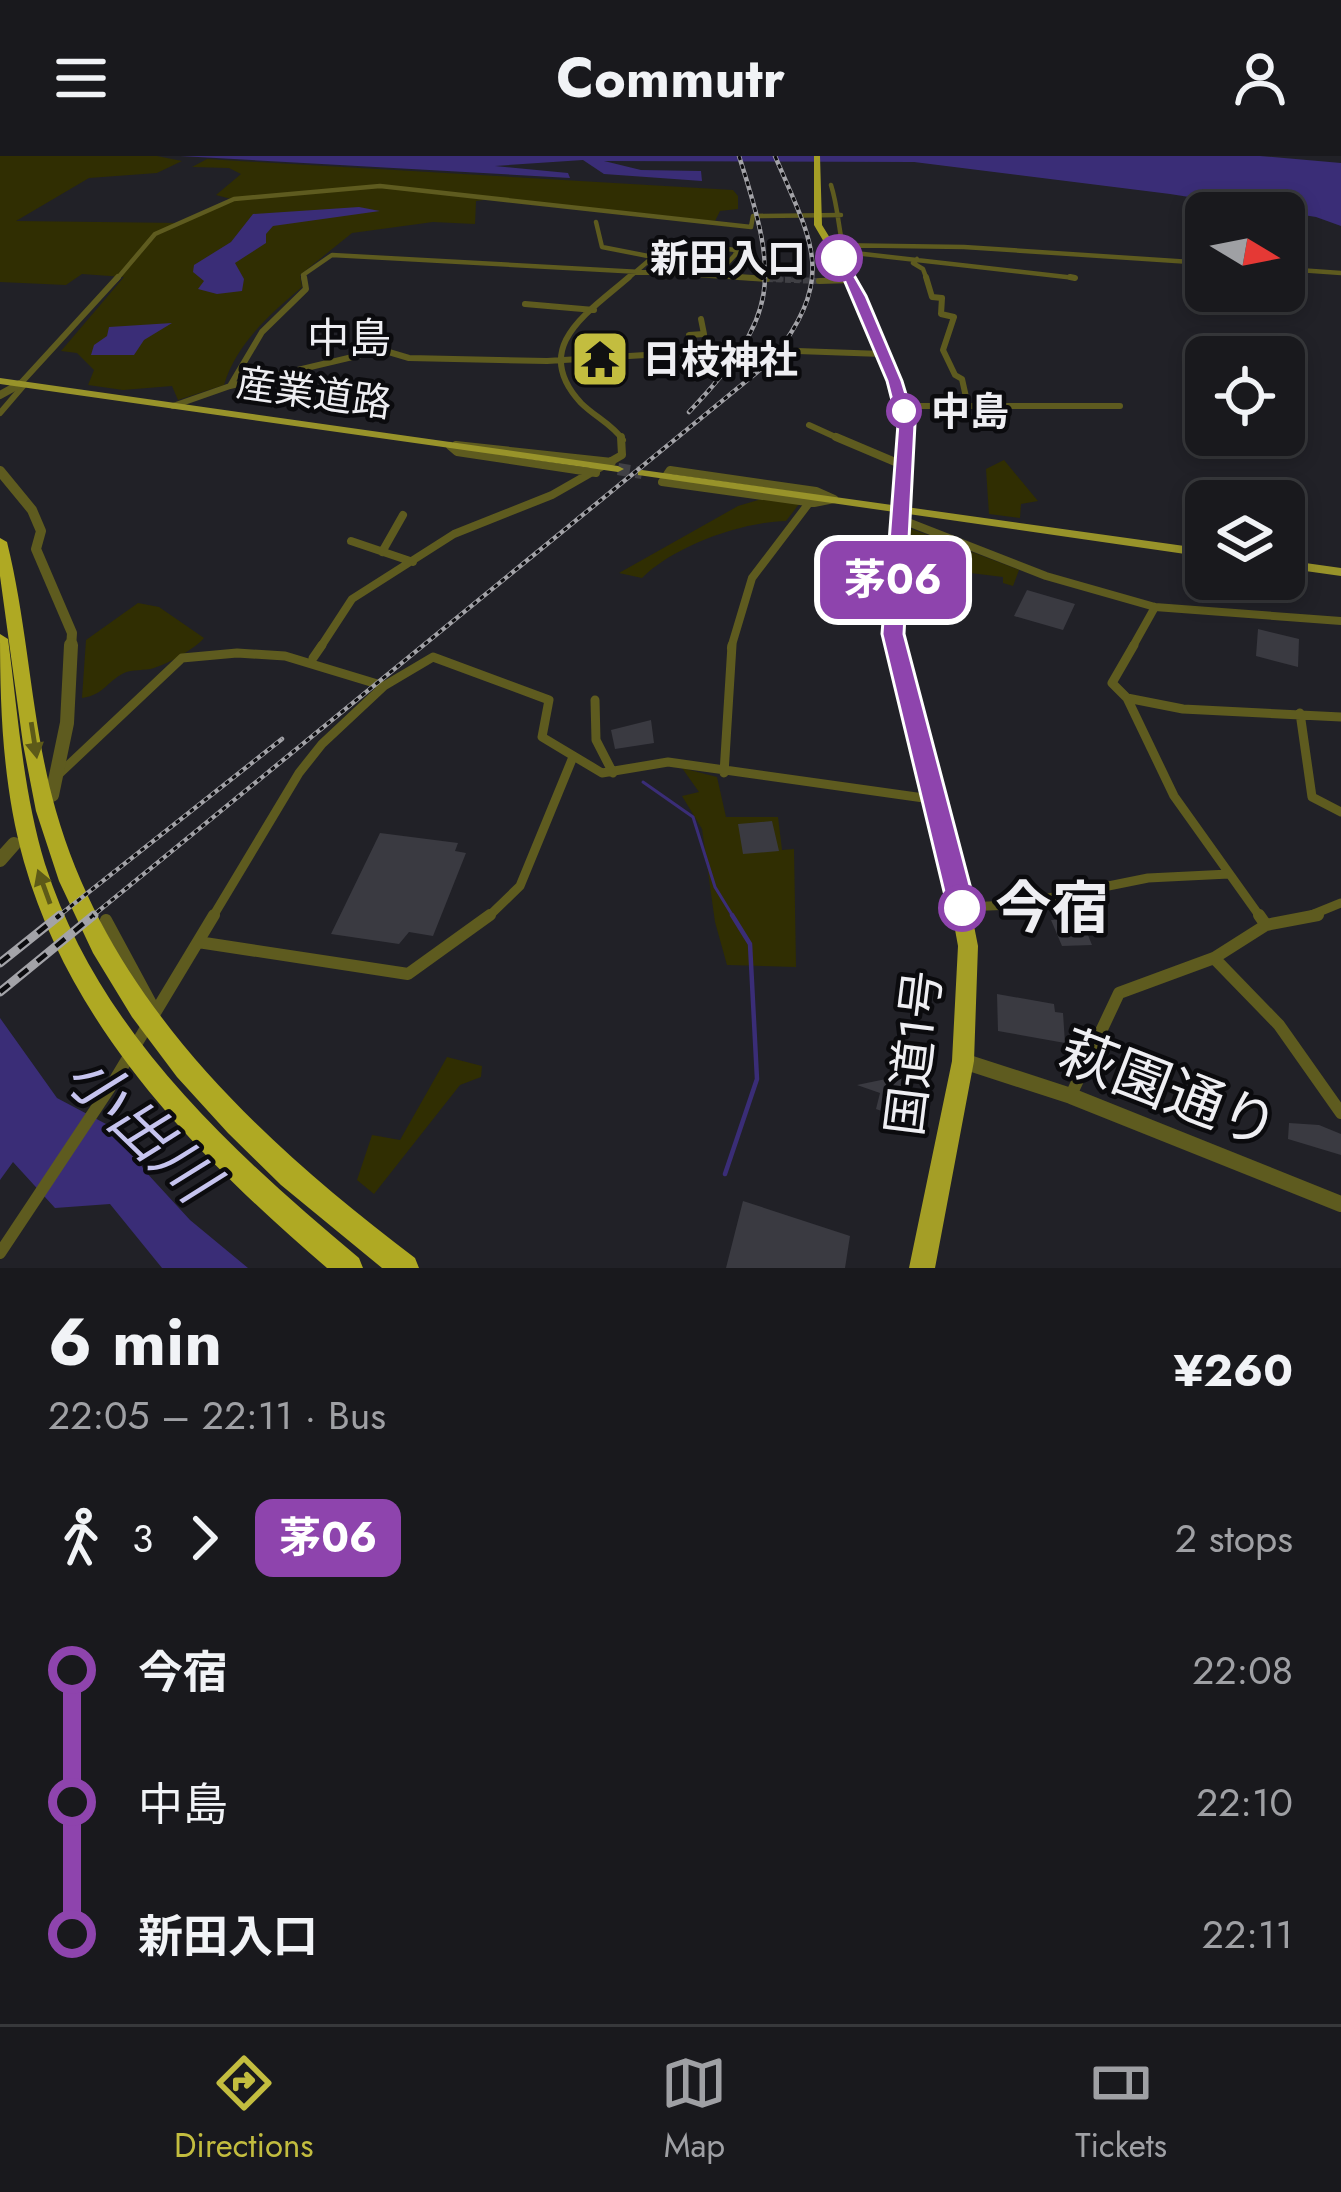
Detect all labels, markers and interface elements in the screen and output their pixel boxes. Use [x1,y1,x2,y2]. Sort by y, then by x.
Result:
text: Commutr [556,39,785,117]
icon: menu [48,45,114,111]
icon: person [1227,45,1293,111]
north arrow [1185,192,1305,312]
map controls [1185,192,1305,600]
place label: 新田入口 [650,230,806,287]
marker: 新田入口 [817,236,861,280]
district label: 中島 [307,308,391,369]
temple icon: 日枝神社 [569,328,631,390]
place label: 日枝神社 [642,331,798,388]
button: locate [1185,336,1305,456]
street label: 産業道路 [233,354,395,432]
place label: 中島 [931,383,1009,440]
marker: 中島 [888,395,920,427]
button: layers [1185,480,1305,600]
line badge: 茅06 [824,541,962,619]
text: 茅06 [844,549,942,610]
one-way arrow [24,722,43,759]
place label: 今宿 [995,867,1109,949]
one-way arrow [33,869,52,905]
marker: 今宿 [940,886,984,930]
street label: 国道1号 [870,967,958,1139]
street label: 萩園通り [1048,1010,1290,1168]
water label: 小出川 [46,1034,240,1226]
text: 6 min [48,1294,222,1390]
text: ¥260 [1173,1338,1293,1403]
text: 22:05 – 22:11 · Bus [48,1387,386,1444]
icon: walk [48,1505,114,1571]
icon: forward [171,1505,237,1571]
text: 茅06 [279,1507,377,1568]
text: 3 [132,1510,153,1567]
text: 2 stops [1175,1510,1293,1567]
text: 今宿 [138,1640,228,1705]
text: 22:08 [1192,1642,1293,1699]
text: 中島 [138,1772,228,1837]
text: 22:10 [1196,1774,1293,1831]
text: 新田入口 [138,1904,318,1969]
text: 22:11 [1202,1906,1293,1963]
tab: Directions [174,2050,314,2169]
tab: Map [661,2050,727,2169]
tab: Tickets [1075,2050,1167,2169]

